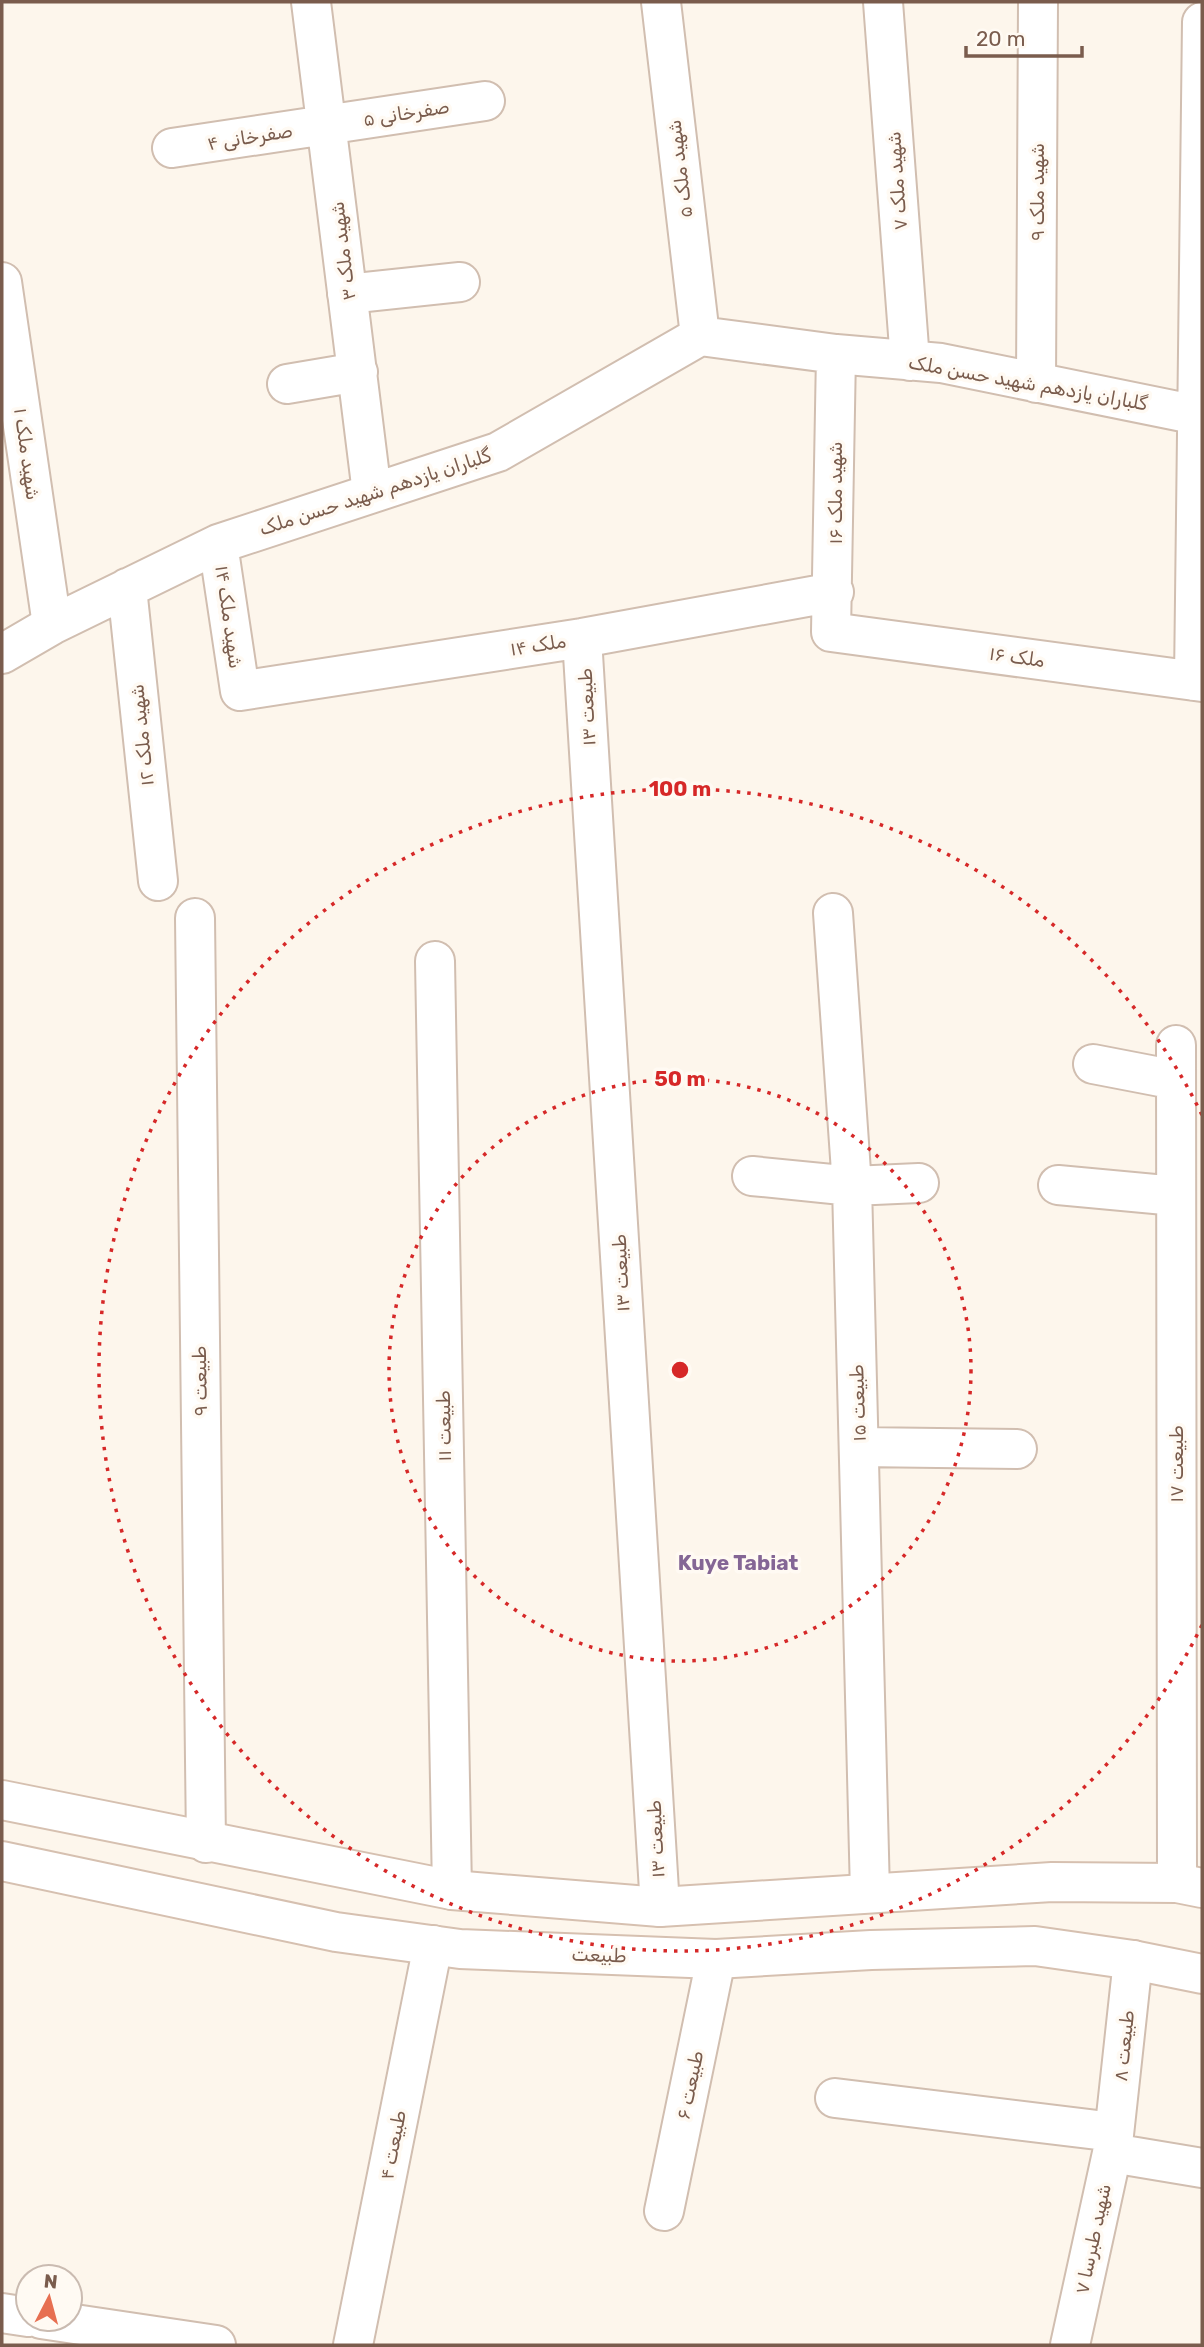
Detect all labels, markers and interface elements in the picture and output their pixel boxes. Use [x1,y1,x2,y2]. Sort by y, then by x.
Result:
scale bar [966,14,1082,58]
text: 20 m [976,26,1025,51]
street label: صفرخانی ۵ [361,95,451,131]
street label: شهید ملک ۵ [663,118,697,220]
street label: صفرخانی ۴ [206,119,294,155]
street label: شهید ملک ۷ [882,131,912,231]
street label: شهید ملک ۹ [1026,143,1049,241]
street label: ۳ شهید ملک [326,200,360,302]
street label: گلباران یازدهم شهید حسن ملک [906,351,1150,416]
street label: ۱ شهید ملک [9,406,45,502]
street label: شهید ملک ۱۶ [824,441,847,545]
street label: گلباران یازدهم شهید حسن ملک [256,443,495,541]
street label: ۱۴ شهید ملک [210,564,248,670]
street label: ملک ۱۴ [508,629,568,661]
street label: ملک ۱۶ [988,642,1046,672]
street label: طبیعت ۱۳ [573,668,601,746]
street label: ۱۲ شهید ملک [125,683,159,787]
text: 100 m [649,776,711,801]
text: 50 m [654,1066,706,1091]
street label: طبیعت ۱۳ [607,1234,635,1312]
street label: طبیعت ۹ [188,1345,212,1417]
centre of rings [668,1358,692,1382]
street label: طبیعت ۱۵ [845,1364,871,1442]
street label: طبیعت ۱۱ [432,1390,456,1462]
street label: طبیعت ۱۷ [1165,1425,1188,1503]
district label: Kuye Tabiat [678,1550,799,1575]
street label: طبیعت ۱۳ [642,1800,670,1878]
street label: طبیعت [571,1943,627,1967]
street label: ۸ طبیعت [1109,2009,1139,2083]
street label: ۶ طبیعت [671,2048,709,2122]
street label: ۴ طبیعت [375,2108,411,2182]
street label: ۷ شهید طبرسا [1070,2182,1116,2296]
north arrow [14,2263,84,2333]
text: N [43,2269,59,2294]

